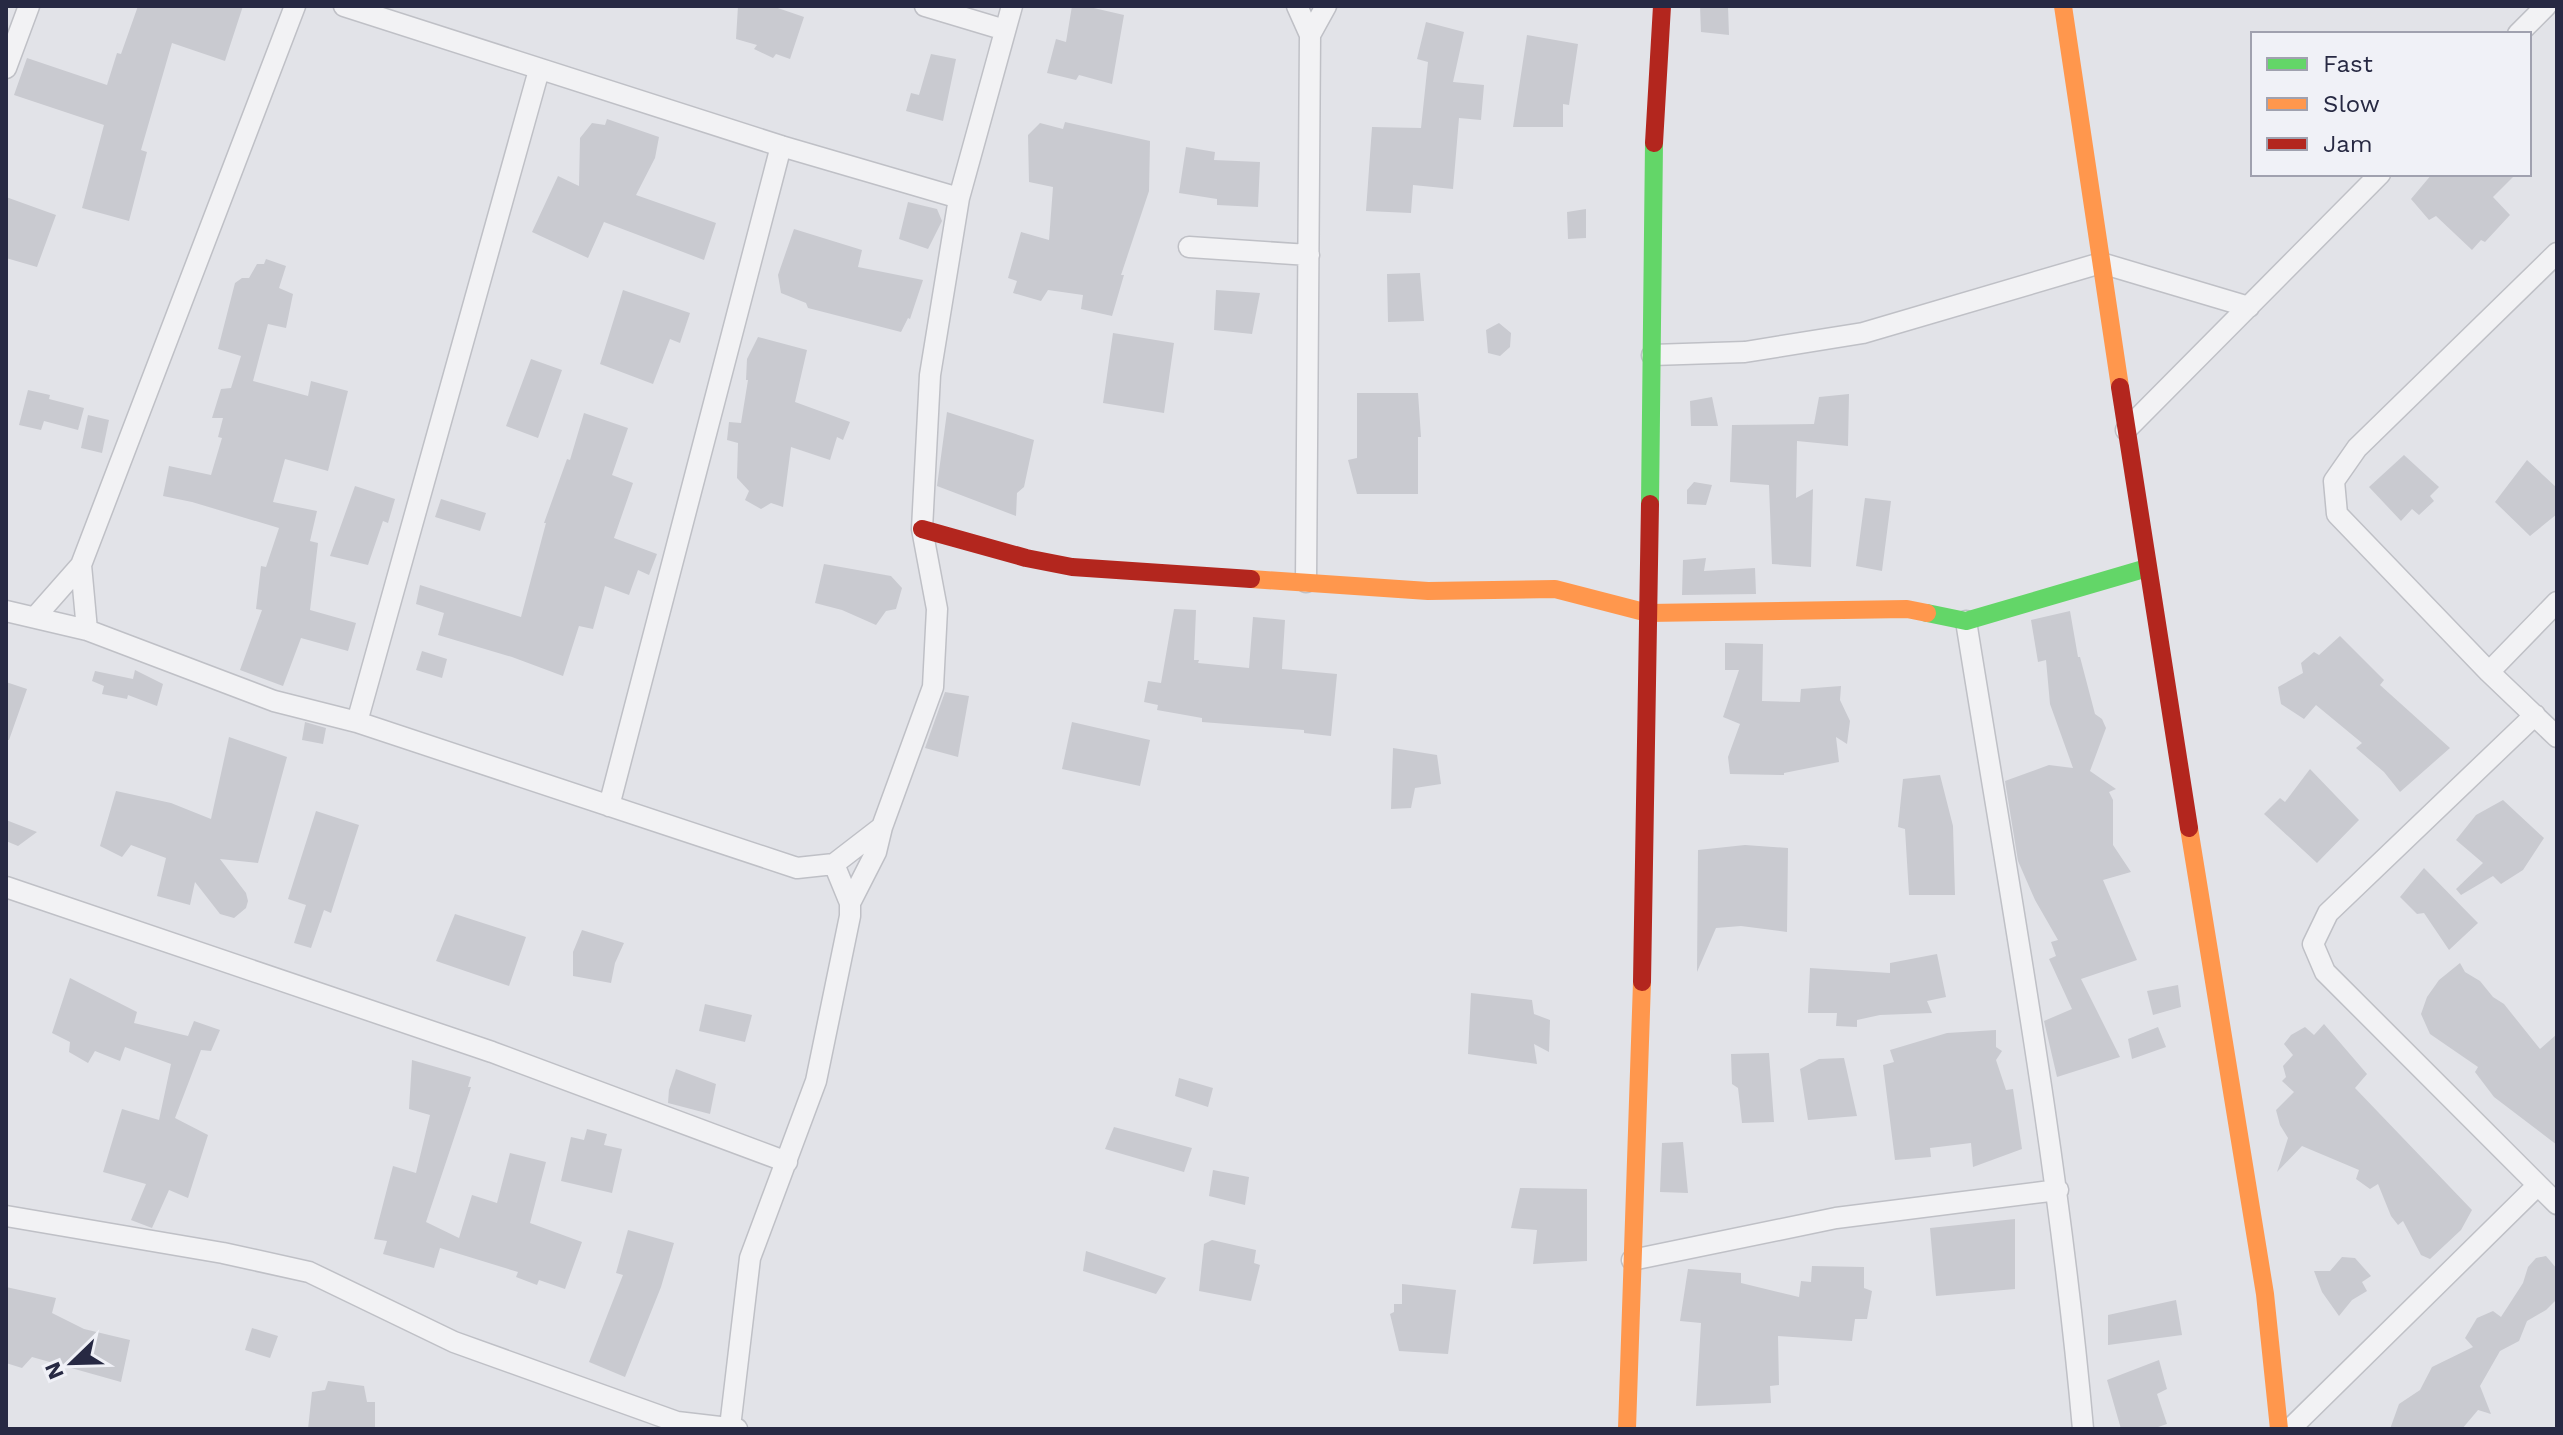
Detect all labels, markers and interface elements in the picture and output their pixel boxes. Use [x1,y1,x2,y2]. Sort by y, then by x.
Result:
legend [2251,32,2531,176]
text: Fast [2323,50,2373,78]
text: Slow [2323,90,2380,118]
text: Jam [2323,130,2373,158]
north arrow [32,1323,112,1403]
text: N [39,1358,69,1383]

